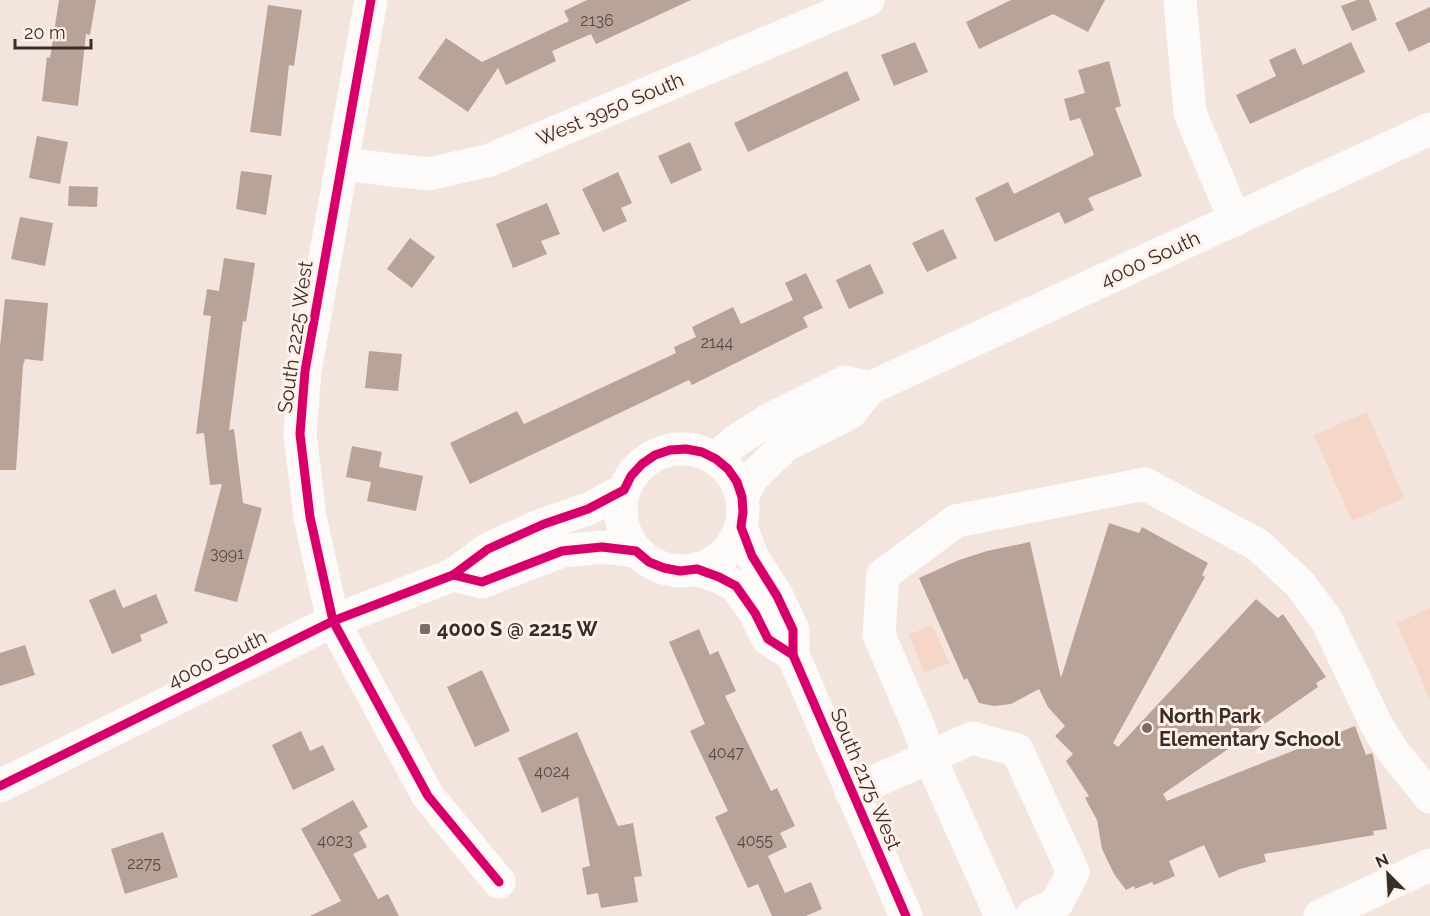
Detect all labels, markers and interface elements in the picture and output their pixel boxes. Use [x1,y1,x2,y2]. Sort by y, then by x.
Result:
house number: 2136 [580,11,614,30]
scale bar [15,12,92,50]
text: 20 m [24,22,66,43]
street label: West 3950 South [533,67,687,151]
street label: 4000 South [1096,226,1204,292]
street label: South 2225 West [272,259,318,415]
house number: 2144 [701,333,734,352]
house number: 3991 [210,544,244,563]
place label: 4000 S @ 2215 W [437,617,598,641]
marker: 4000 S @ 2215 W [418,622,432,636]
street label: 4000 South [164,625,270,693]
place label: North Park Elementary School [1159,704,1341,751]
street label: South 2175 West [825,705,907,854]
marker: North Park Elementary School [1140,721,1154,735]
house number: 4047 [708,743,744,762]
house number: 4024 [534,762,570,781]
house number: 4023 [317,831,353,850]
house number: 4055 [737,831,773,850]
north arrow [1358,844,1418,904]
text: N [1373,850,1392,872]
house number: 2275 [127,854,161,873]

